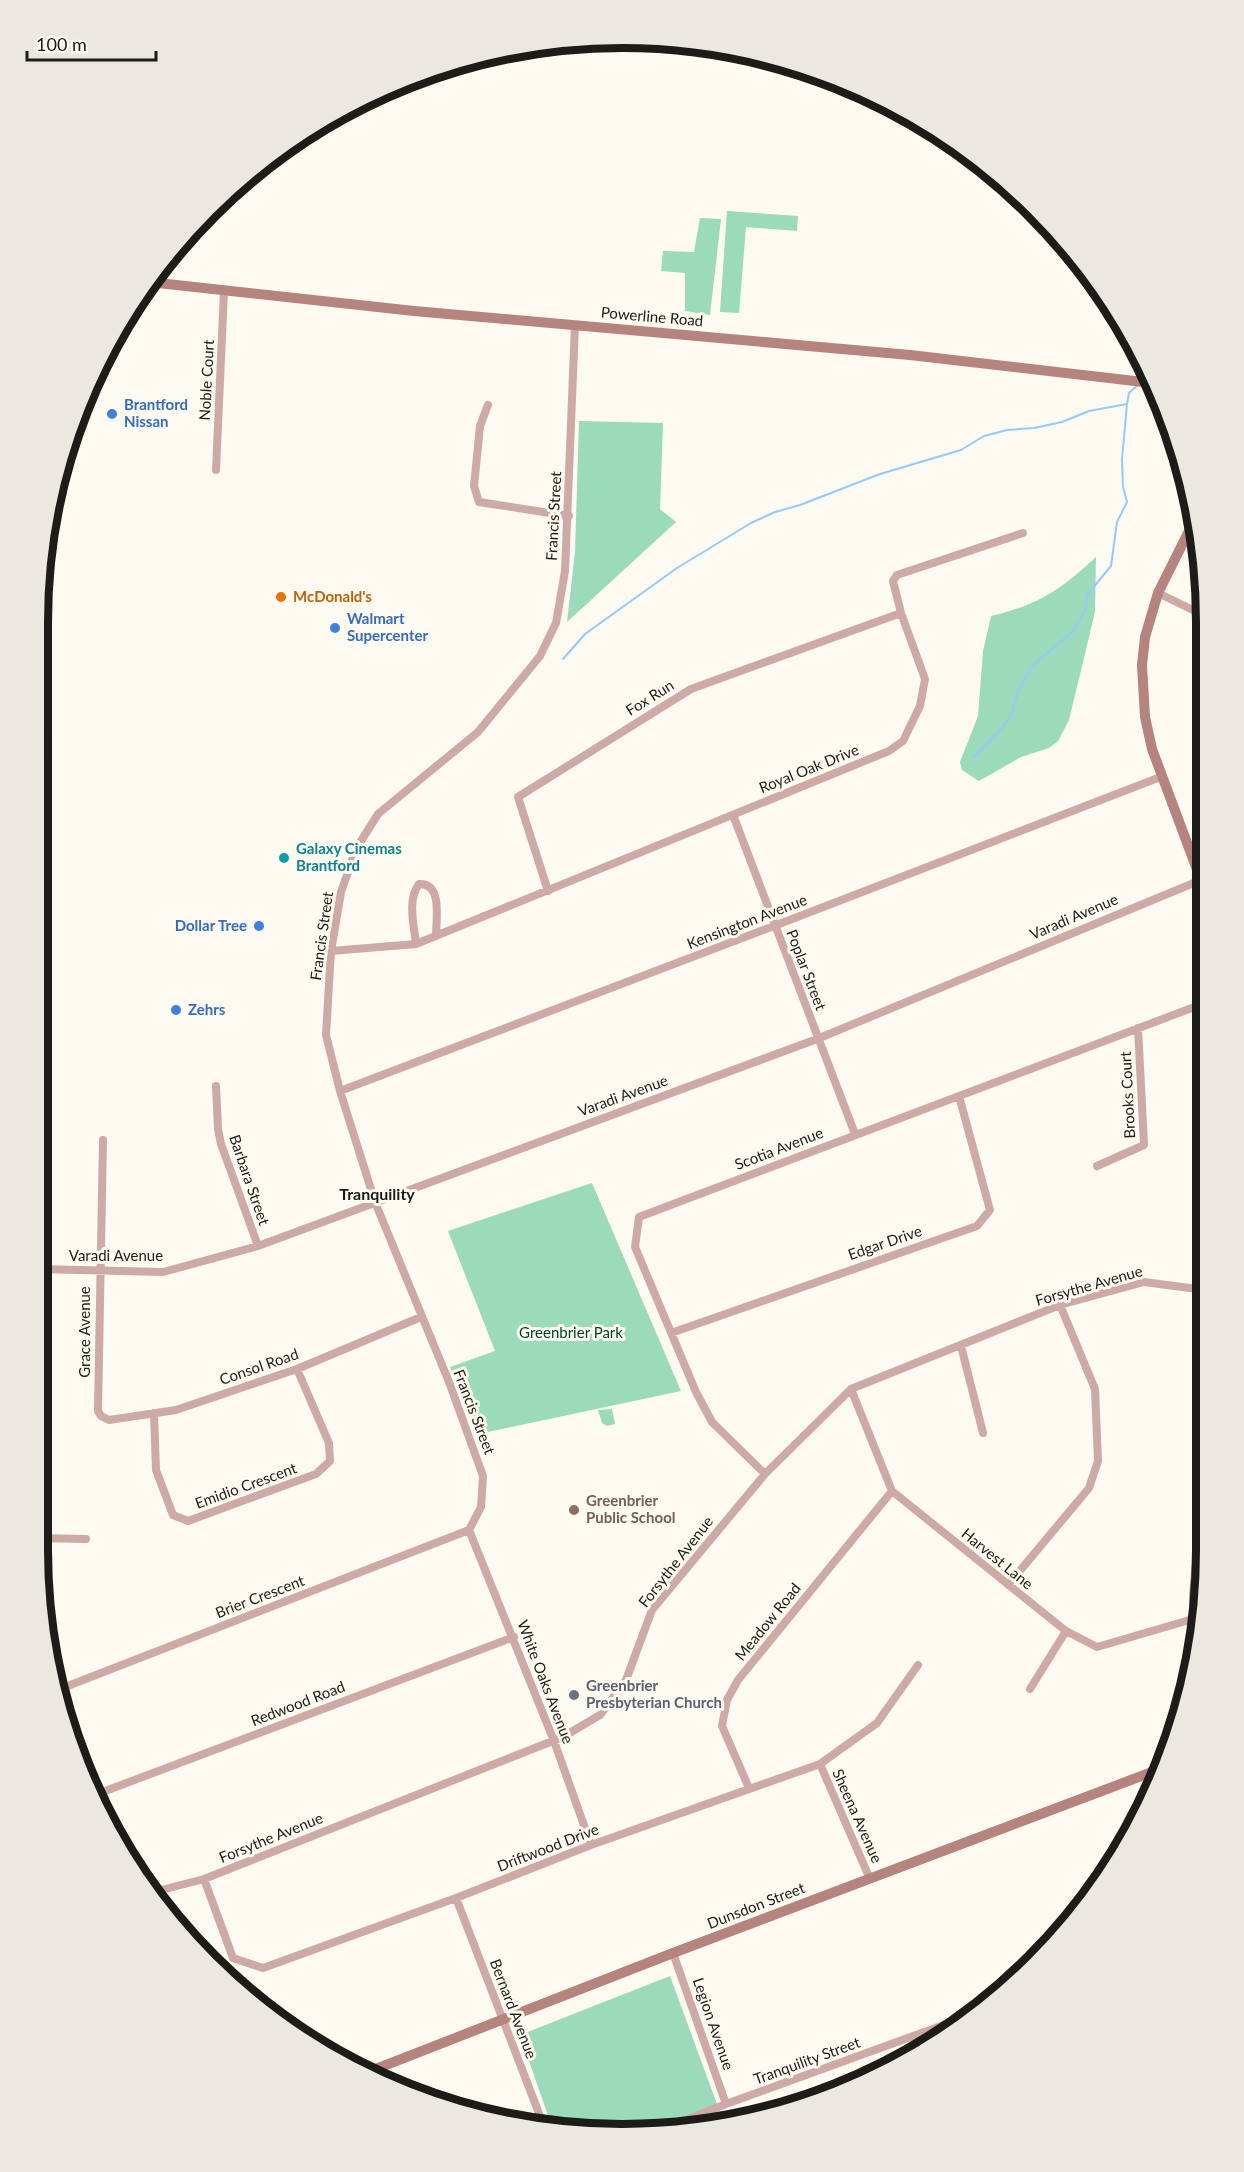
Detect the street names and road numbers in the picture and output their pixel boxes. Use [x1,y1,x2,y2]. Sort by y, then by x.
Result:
street label: Powerline Road [600,303,704,329]
street label: Noble Court [195,338,217,421]
street label: Francis Street [542,470,564,561]
street label: Fox Run [622,675,677,719]
street label: Royal Oak Drive [756,740,861,796]
street label: Varadi Avenue [1027,889,1121,943]
street label: Francis Street [306,890,336,981]
street label: Kensington Avenue [684,890,809,952]
street label: Poplar Street [783,927,831,1013]
street label: Brooks Court [1116,1050,1138,1139]
street label: Varadi Avenue [575,1070,670,1120]
street label: Scotia Avenue [732,1123,825,1173]
street label: Barbara Street [226,1132,274,1228]
street label: Edgar Drive [845,1221,924,1263]
street label: Varadi Avenue [69,1246,163,1264]
street label: Forsythe Avenue [1033,1261,1144,1309]
street label: Grace Avenue [75,1286,93,1378]
street label: Consol Road [217,1344,301,1388]
street label: Francis Street [450,1367,500,1457]
street label: Emidio Crescent [192,1458,300,1512]
street label: Forsythe Avenue [634,1512,716,1610]
street label: Harvest Lane [958,1524,1037,1593]
street label: Brier Crescent [213,1571,307,1621]
street label: Meadow Road [731,1579,804,1664]
street label: White Oaks Avenue [514,1617,578,1746]
street label: Redwood Road [248,1677,347,1729]
street label: Sheena Avenue [829,1766,887,1865]
street label: Forsythe Avenue [216,1808,325,1866]
street label: Driftwood Drive [494,1819,601,1875]
street label: Dunsdon Street [704,1878,808,1932]
street label: Bernard Avenue [487,1956,541,2061]
street label: Legion Avenue [690,1975,738,2072]
street label: Tranquility Street [751,2032,863,2088]

